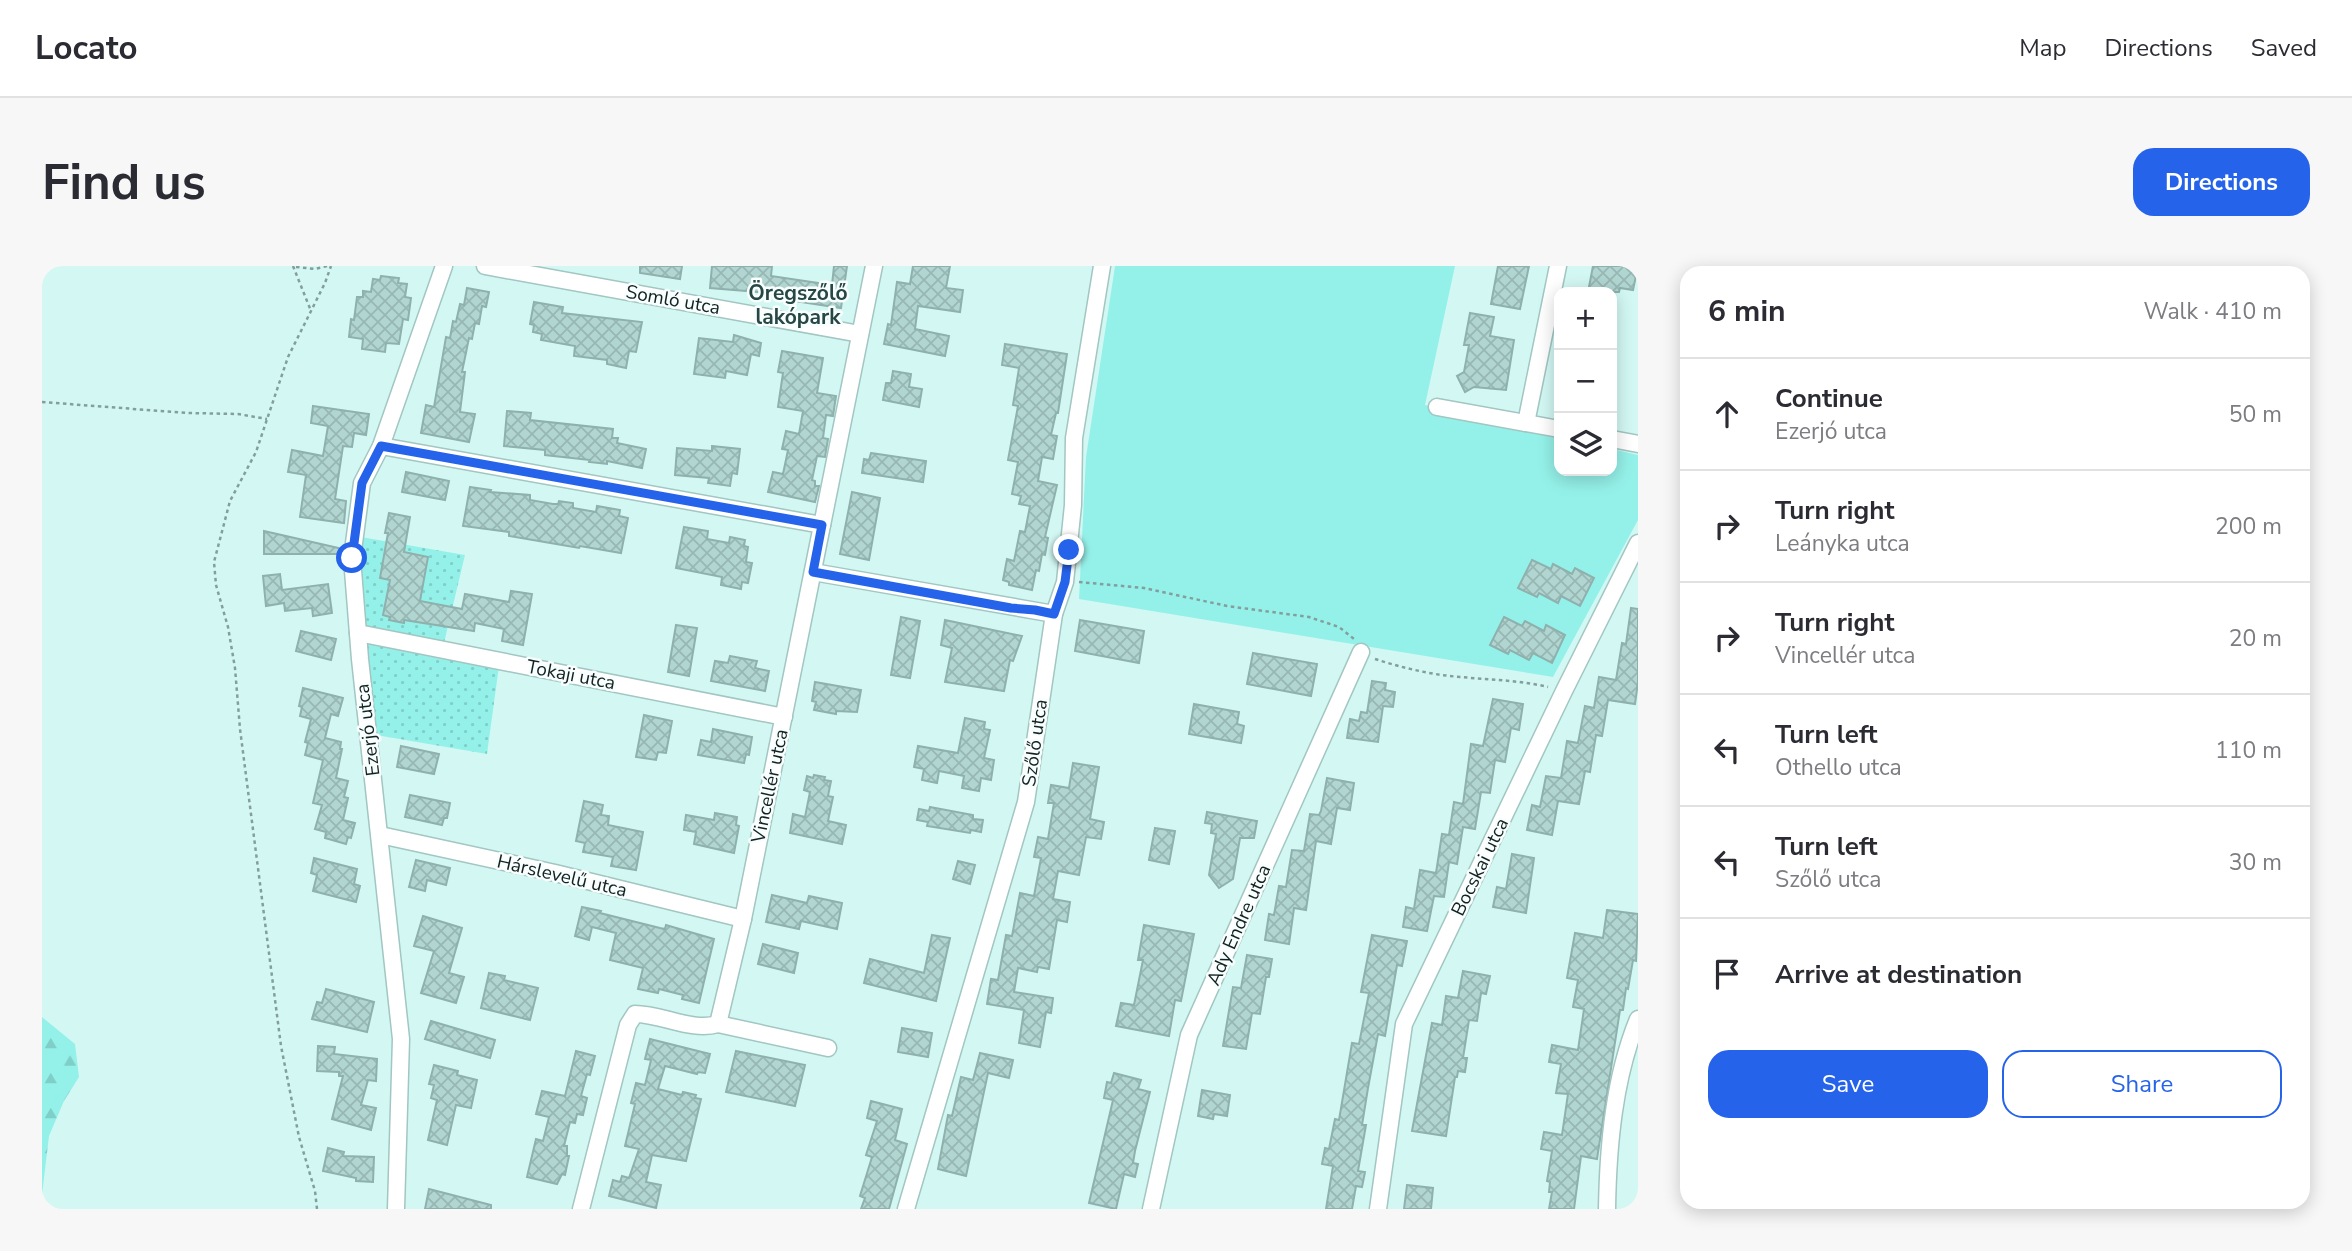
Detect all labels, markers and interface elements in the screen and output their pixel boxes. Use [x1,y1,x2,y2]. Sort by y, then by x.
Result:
text: Locato [35,26,137,71]
text: Map [2019,32,2066,64]
text: Directions [2104,32,2213,64]
text: Saved [2251,32,2317,64]
button: Directions [2133,148,2310,216]
text: Find us [42,149,206,216]
street label: Somló utca [624,279,722,321]
district label: Öregszőlő lakópark [748,279,848,331]
map controls [1554,287,1617,476]
button: + [1554,287,1617,350]
text: 6 min [1708,291,1786,332]
text: Walk · 410 m [2143,296,2282,327]
button: − [1554,350,1617,413]
text: Continue [1775,381,1883,416]
icon: ahead [1708,395,1746,433]
text: 50 m [2229,399,2282,430]
button: layers [1554,413,1617,476]
text: Ezerjó utca [1775,416,1887,447]
text: Turn right [1775,493,1894,528]
icon: right [1708,507,1746,545]
text: 200 m [2215,511,2282,542]
text: Leányka utca [1775,528,1910,559]
route end [1053,534,1084,565]
route start [336,542,367,573]
text: Turn right [1775,605,1894,640]
icon: right [1708,619,1746,657]
text: 20 m [2229,623,2282,654]
text: Vincellér utca [1775,640,1915,671]
street label: Tokaji utca [524,654,618,696]
street label: Ezerjó utca [349,682,387,778]
street label: Szőlő utca [1016,698,1054,788]
text: Turn left [1775,717,1878,752]
street label: Vincellér utca [745,727,795,846]
icon: left [1708,731,1746,769]
text: 110 m [2215,735,2282,766]
text: Othello utca [1775,752,1902,783]
street label: Bocskai utca [1445,814,1515,920]
text: Turn left [1775,829,1878,864]
icon: left [1708,843,1746,881]
text: 30 m [2229,847,2282,878]
street label: Hárslevelű utca [494,848,630,904]
street label: Ady Endre utca [1201,860,1277,990]
text: Szőlő utca [1775,864,1881,895]
icon: arrive [1708,955,1746,993]
text: Arrive at destination [1775,957,2022,992]
button: Save [1708,1050,1988,1118]
button: Share [2002,1050,2282,1118]

